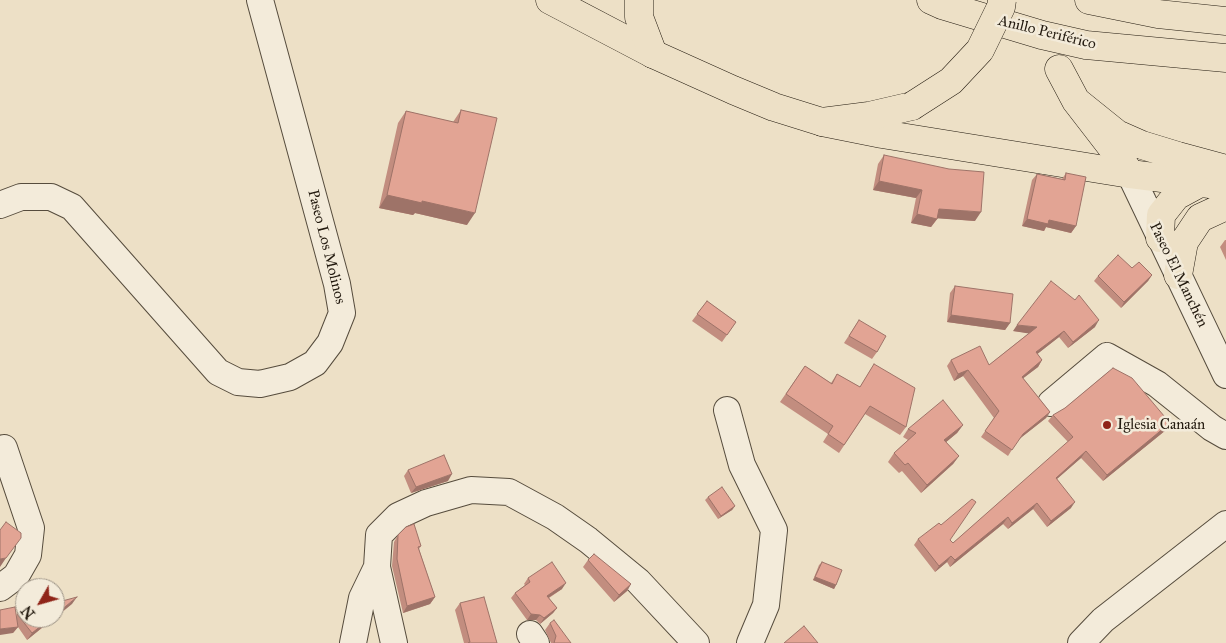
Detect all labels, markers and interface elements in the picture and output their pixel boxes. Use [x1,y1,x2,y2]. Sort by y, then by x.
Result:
street label: Anillo Periférico [996,12,1098,54]
street label: Paseo Los Molinos [303,188,349,306]
street label: Paseo El Manchén [1145,220,1211,330]
place label: Iglesia Canaán [1117,416,1205,434]
marker: Iglesia Canaán [1101,419,1113,431]
north arrow [15,578,65,628]
text: N [18,602,39,622]

